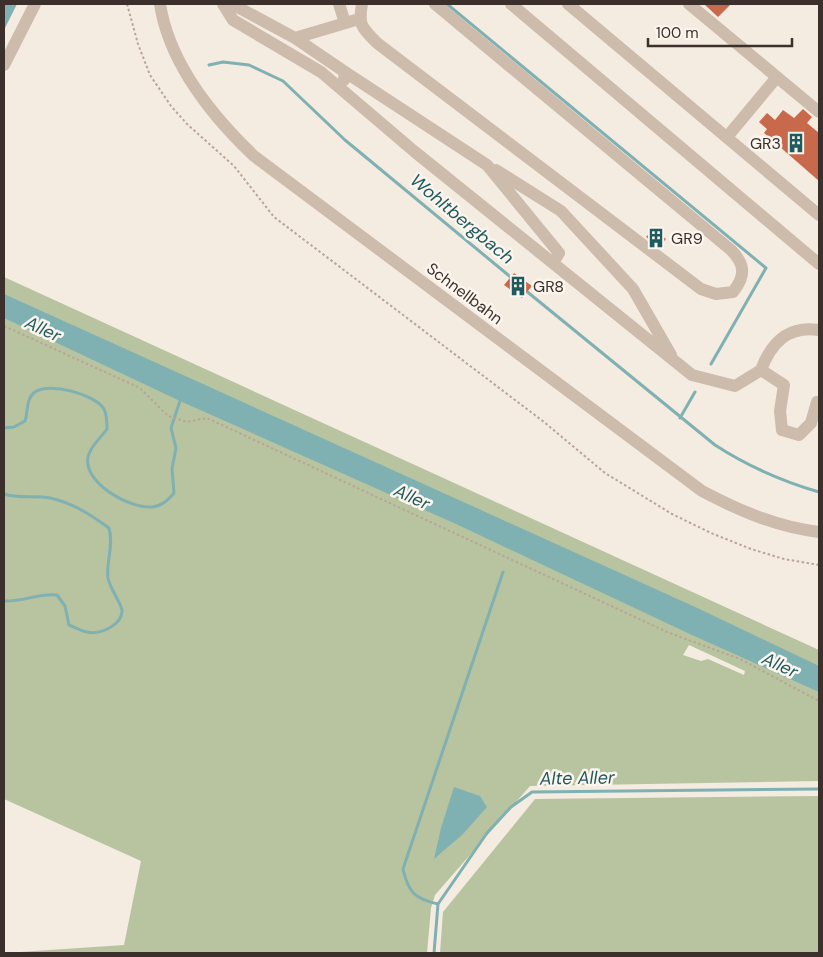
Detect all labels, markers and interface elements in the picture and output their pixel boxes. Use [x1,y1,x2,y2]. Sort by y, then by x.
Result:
scale bar [648,15,792,47]
text: 100 m [656,23,699,43]
building icon: GR3 [785,132,807,154]
place label: GR3 [750,133,781,154]
water label: Wohltbergbach [405,168,519,270]
building icon: GR9 [645,227,667,249]
place label: GR9 [671,228,703,249]
street label: Schnellbahn [422,258,507,329]
building icon: GR8 [507,275,529,297]
place label: GR8 [533,276,564,297]
water label: Aller [20,310,66,348]
water label: Aller [389,478,435,516]
water label: Aller [757,646,803,684]
water label: Alte Aller [538,765,616,791]

